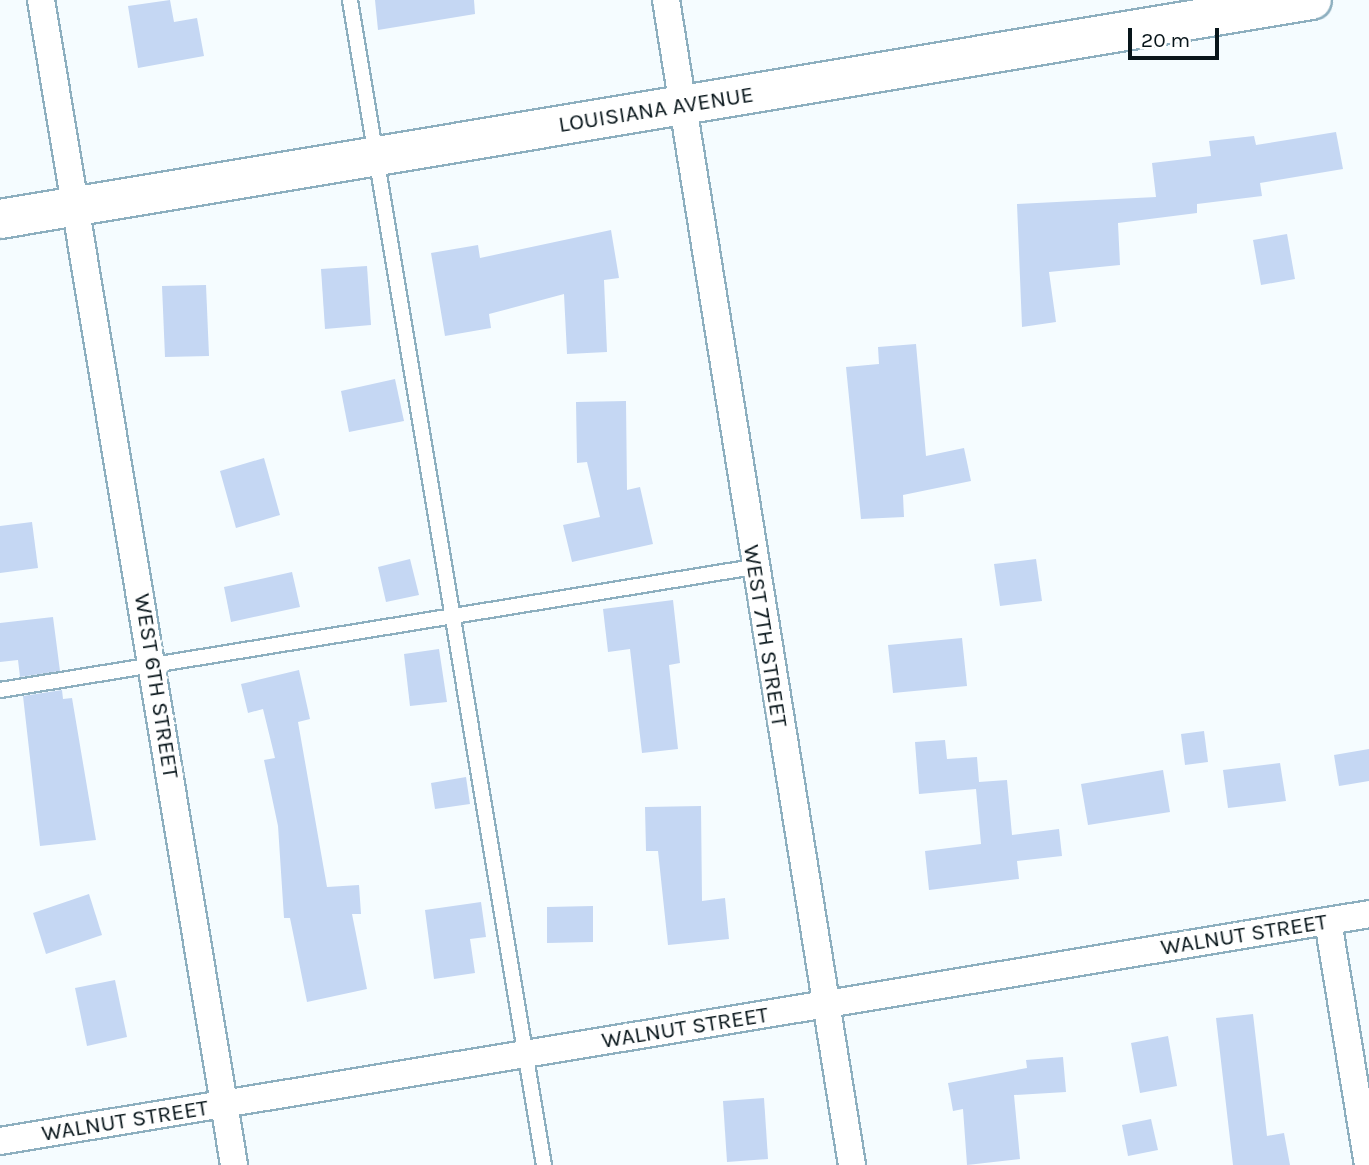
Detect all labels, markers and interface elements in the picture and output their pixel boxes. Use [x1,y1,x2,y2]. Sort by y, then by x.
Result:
scale bar [1131,14,1222,58]
text: 20 m [1141,28,1190,52]
street label: LOUISIANA AVENUE [556,81,756,139]
street label: WEST 7TH STREET [737,543,793,729]
street label: WEST 6TH STREET [128,592,184,780]
street label: WALNUT STREET [1159,908,1329,962]
street label: WALNUT STREET [600,1001,770,1055]
street label: WALNUT STREET [40,1094,210,1148]

